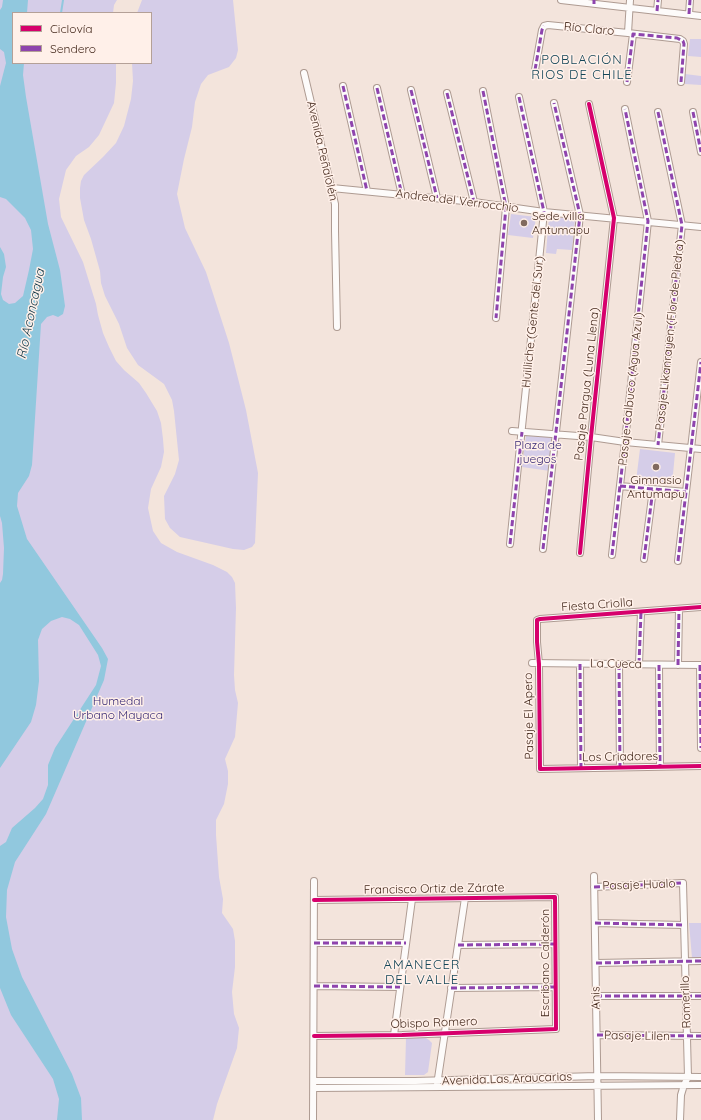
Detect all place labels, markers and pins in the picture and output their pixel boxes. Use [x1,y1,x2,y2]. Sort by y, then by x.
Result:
place label: Sede villa Antumapu [532,209,590,237]
marker: Sede villa Antumapu [519,218,529,228]
marker: Gimnasio Antumapu [651,462,661,472]
place label: Gimnasio Antumapu [627,473,685,501]

